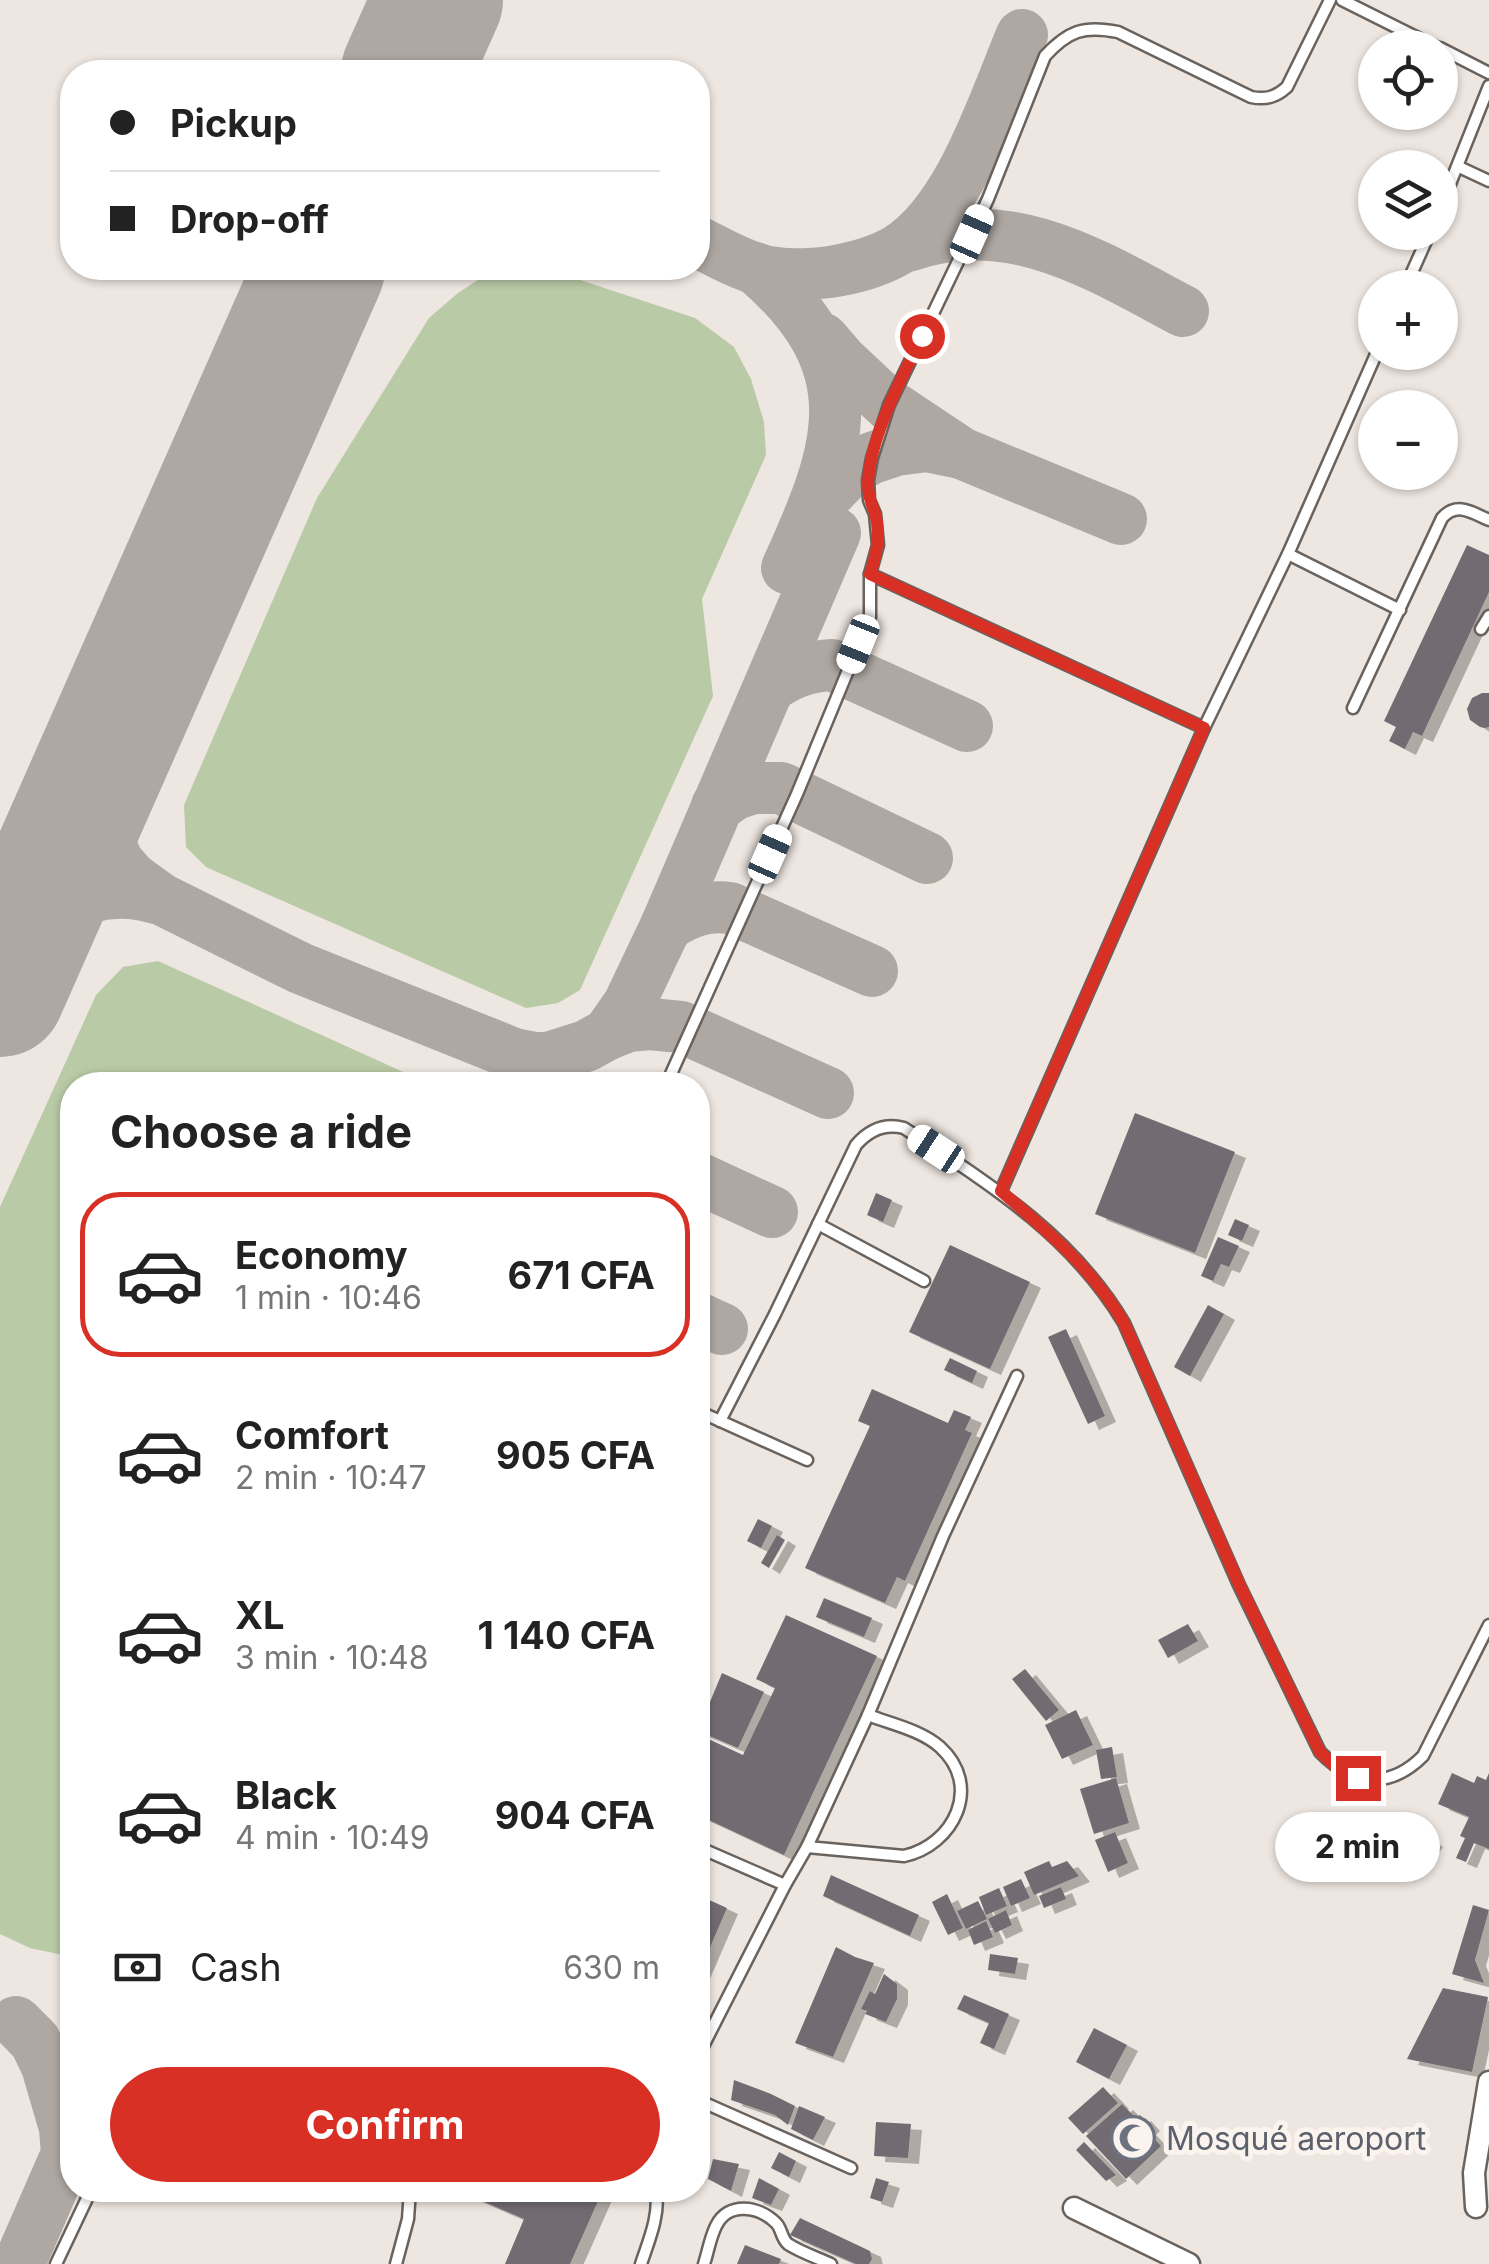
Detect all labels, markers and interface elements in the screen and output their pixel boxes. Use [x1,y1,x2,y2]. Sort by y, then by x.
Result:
map controls [1358,30,1458,490]
button: locate [1358,30,1458,130]
text: Pickup [170,100,297,146]
button: layers [1358,150,1458,250]
text: Drop-off [170,196,329,242]
car [946,200,998,268]
button: + [1358,270,1458,370]
route start [900,314,945,359]
button: − [1358,390,1458,490]
car [833,611,883,677]
car [744,820,796,888]
text: Choose a ride [110,1104,412,1159]
car [903,1120,969,1178]
icon: car [115,1230,205,1320]
text: Economy [235,1232,408,1278]
text: 671 CFA [508,1252,655,1298]
text: 1 min · 10:46 [235,1278,422,1317]
icon: car [115,1410,205,1500]
text: Comfort [235,1412,389,1458]
text: 905 CFA [496,1432,655,1478]
text: 2 min · 10:47 [235,1458,427,1497]
icon: car [115,1590,205,1680]
text: XL [235,1592,285,1638]
text: 1 140 CFA [478,1612,655,1658]
text: 3 min · 10:48 [235,1638,429,1677]
route end [1336,1756,1381,1801]
icon: car [115,1770,205,1860]
text: Black [235,1772,337,1818]
text: 904 CFA [495,1792,655,1838]
callout: 2 min [1276,1813,1440,1883]
text: 4 min · 10:49 [235,1818,430,1857]
text: 2 min [1315,1827,1400,1866]
icon: cash [110,1940,165,1995]
text: Cash [190,1944,282,1990]
text: 630 m [563,1948,660,1987]
button: Confirm [110,2067,660,2182]
mosque icon: Mosqué aeroport [1110,2115,1156,2161]
place label: Mosqué aeroport [1166,2119,1426,2158]

